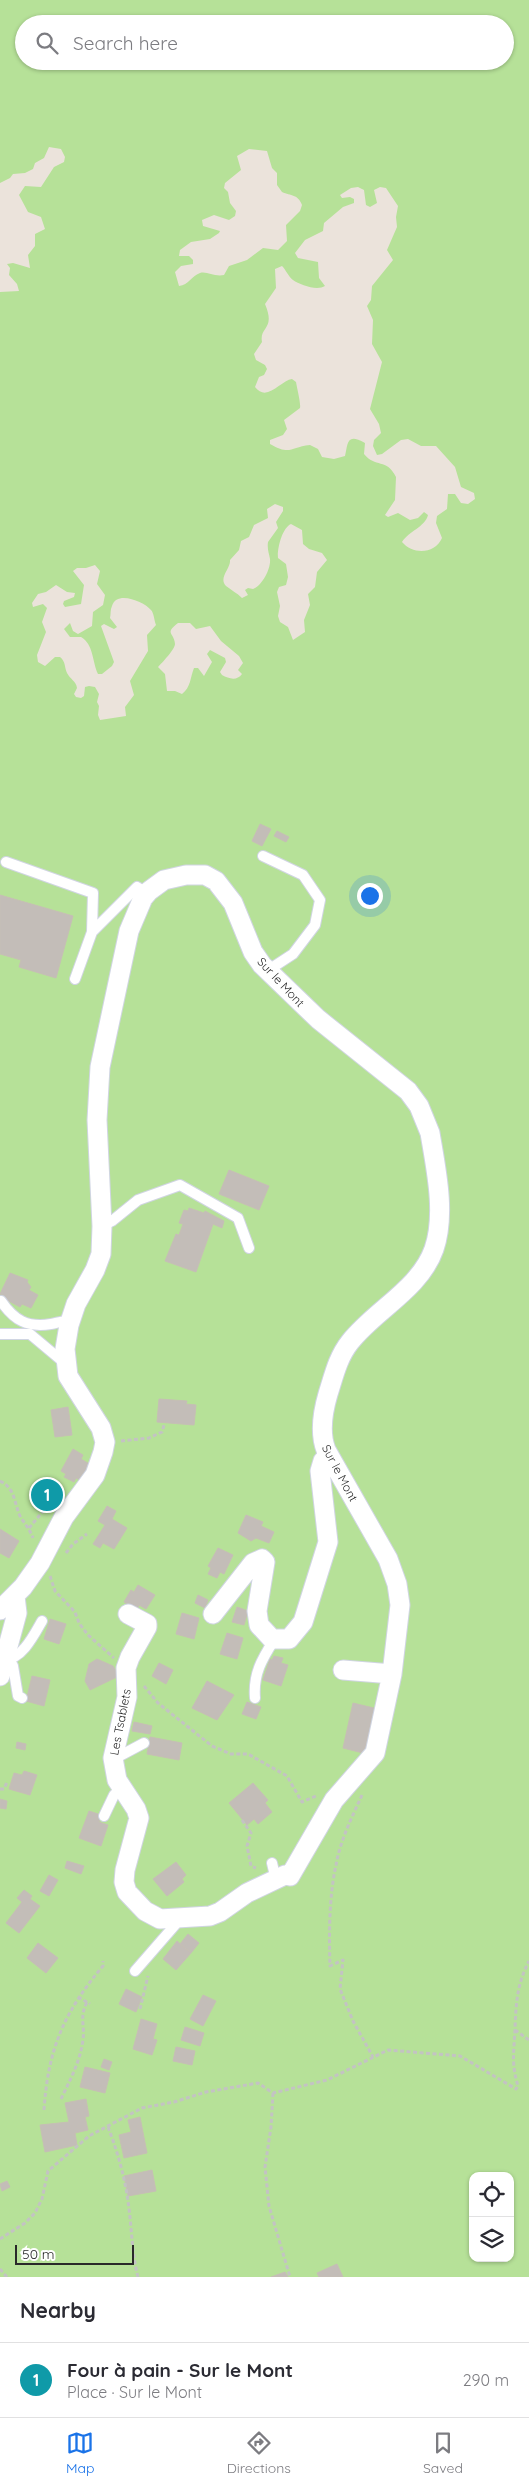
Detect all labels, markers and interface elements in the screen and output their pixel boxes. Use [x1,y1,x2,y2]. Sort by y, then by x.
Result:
search box [15,15,514,70]
icon: search [33,29,61,57]
text: Search here [73,31,178,55]
your location [357,883,383,909]
street label: Sur le Mont [254,954,308,1010]
street label: Sur le Mont [319,1442,361,1504]
pin: 1 [31,1476,63,1514]
street label: Les Tsablets [106,1687,134,1757]
map controls [469,2172,514,2262]
button: locate [469,2172,514,2217]
button: layers [469,2217,514,2262]
scale bar [15,2242,134,2265]
text: 50 m [22,2245,55,2263]
text: Nearby [20,2297,96,2323]
text: Four à pain - Sur le Mont [67,2358,293,2382]
text: 1 [33,2370,39,2390]
text: 290 m [463,2370,509,2390]
text: Place · Sur le Mont [67,2382,202,2402]
tab: Map [66,2429,95,2477]
tab: Directions [227,2429,291,2477]
tab: Saved [423,2429,463,2477]

